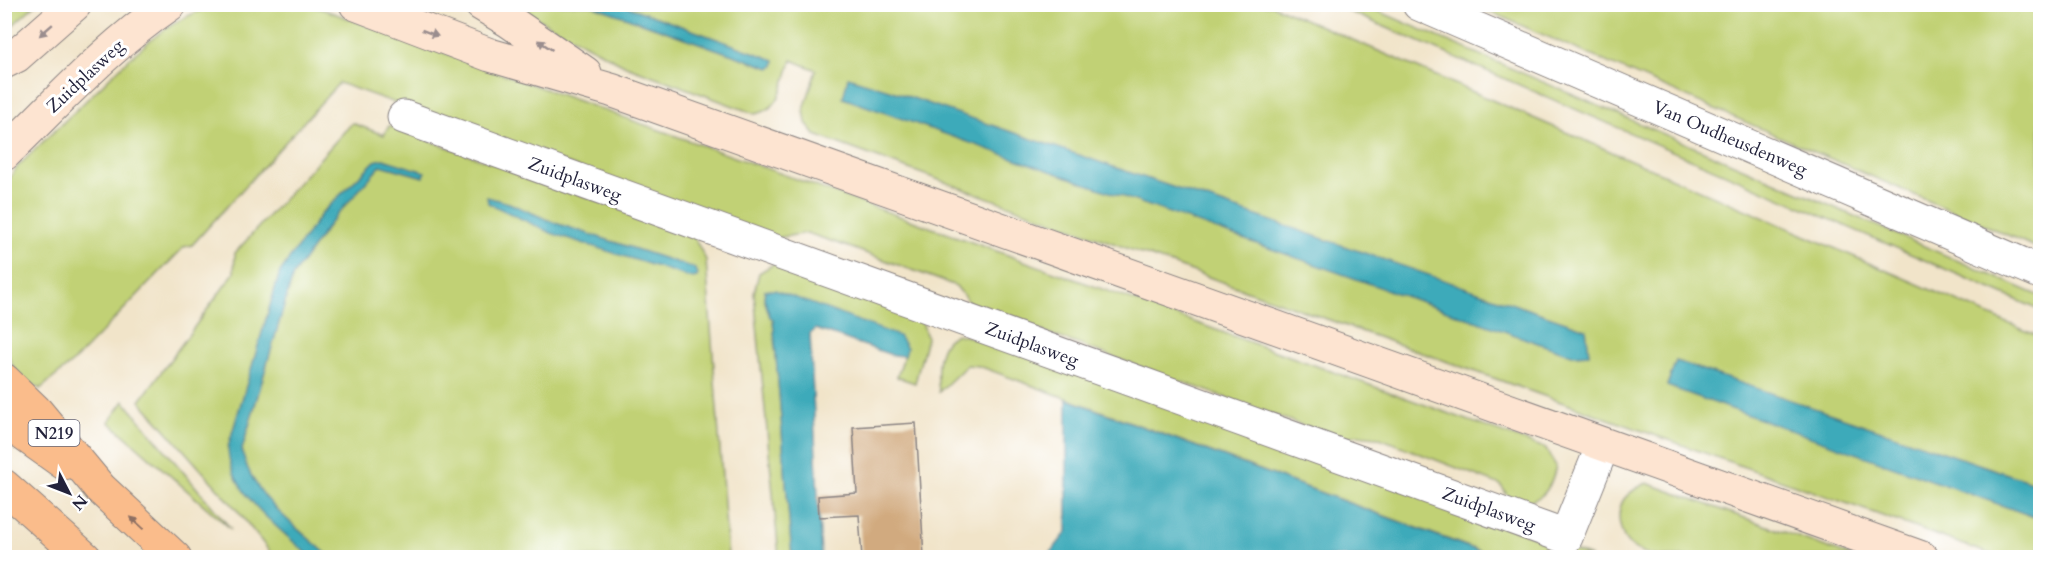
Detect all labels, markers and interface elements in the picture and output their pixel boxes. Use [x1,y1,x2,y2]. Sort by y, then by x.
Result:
one-way arrow [38,23,53,37]
one-way arrow [422,28,440,38]
street label: Zuidplasweg [41,33,130,119]
one-way arrow [537,40,554,51]
street label: Van Oudheusdenweg [1649,95,1812,183]
street label: Zuidplasweg [525,151,626,208]
street label: Zuidplasweg [982,316,1083,373]
road number: N219 [28,420,80,446]
north arrow [39,463,99,523]
street label: Zuidplasweg [1439,481,1540,538]
text: N [67,490,92,515]
one-way arrow [130,516,145,530]

